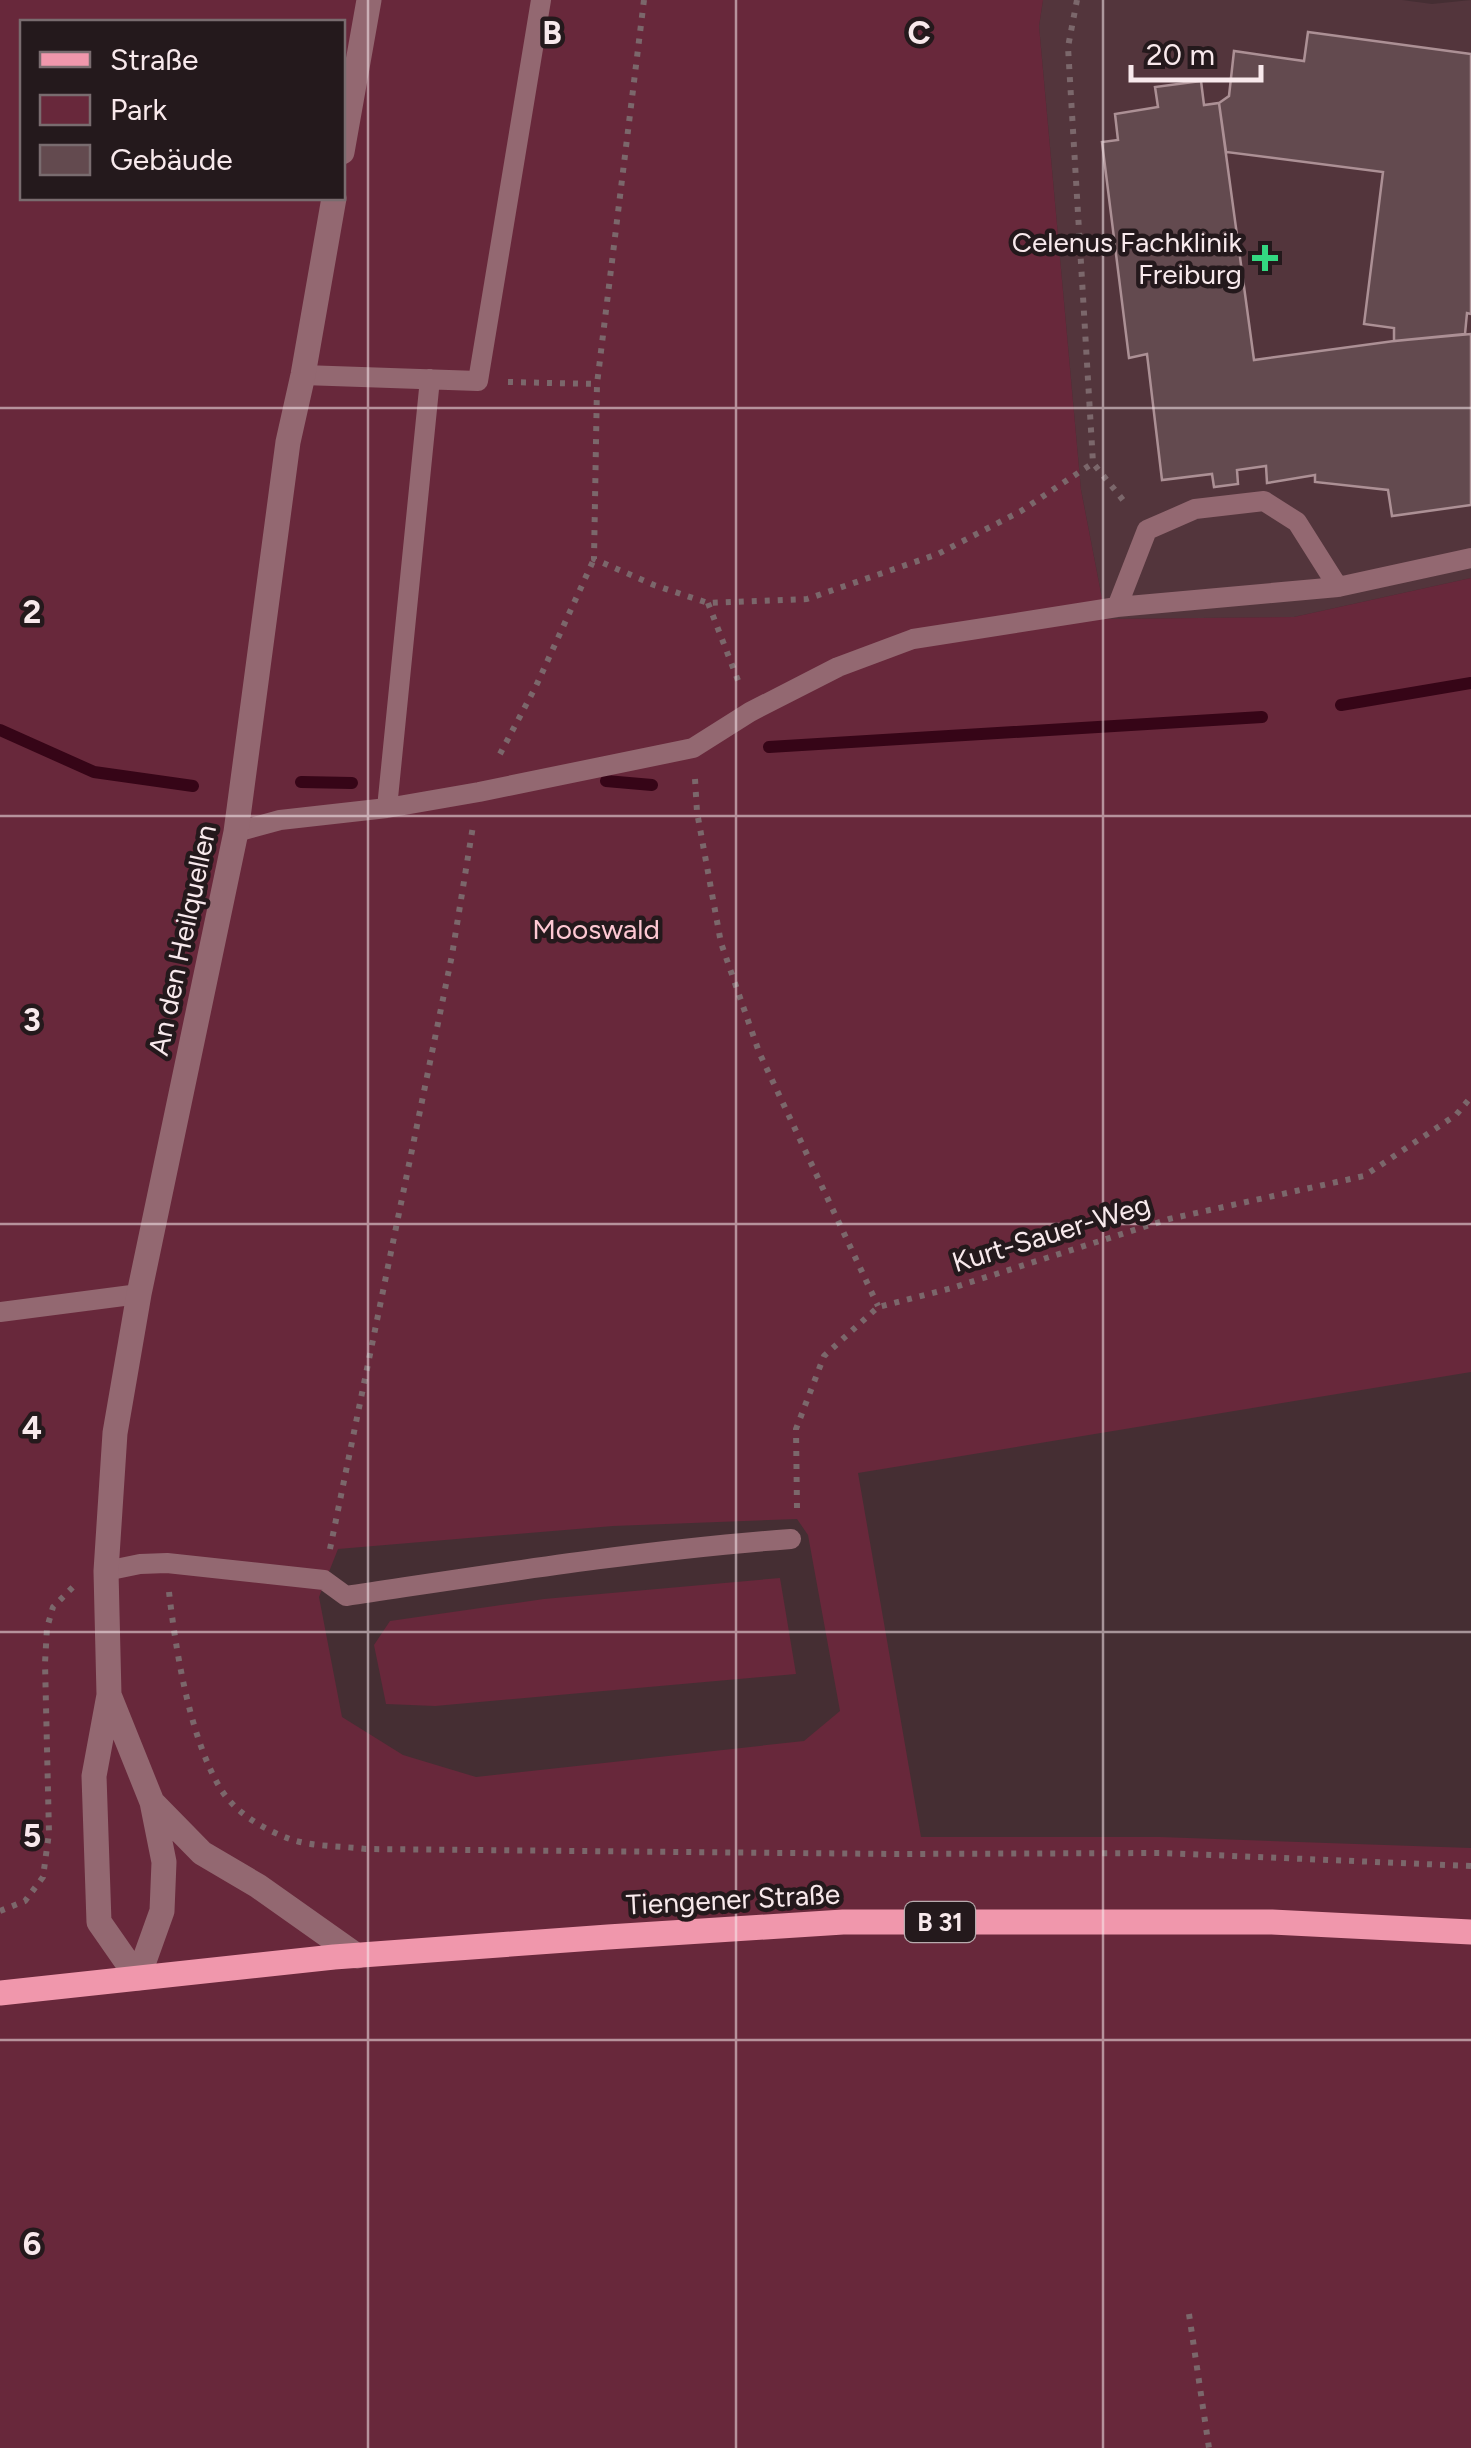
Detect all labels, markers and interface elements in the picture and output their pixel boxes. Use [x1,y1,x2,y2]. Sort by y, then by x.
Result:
text: B [542,14,562,52]
text: C [907,14,931,52]
legend [20,20,345,200]
scale bar [1131,20,1261,82]
text: 20 m [1146,36,1215,73]
text: Straße [110,41,199,78]
text: Park [110,91,168,128]
text: Gebäude [110,141,233,178]
place label: Celenus Fachklinik Freiburg [1012,225,1242,291]
marker: Celenus Fachklinik Freiburg [1252,245,1278,271]
text: 2 [23,593,41,631]
street label: An den Heilquellen [141,822,223,1058]
park label: Mooswald [532,912,660,946]
text: 3 [23,1001,41,1039]
street label: Kurt-Sauer-Weg [948,1187,1154,1279]
text: 4 [22,1409,42,1447]
text: 5 [23,1817,41,1855]
street label: Tiengener Straße [625,1876,841,1922]
road number: B 31 [905,1902,975,1942]
text: 6 [23,2225,41,2263]

